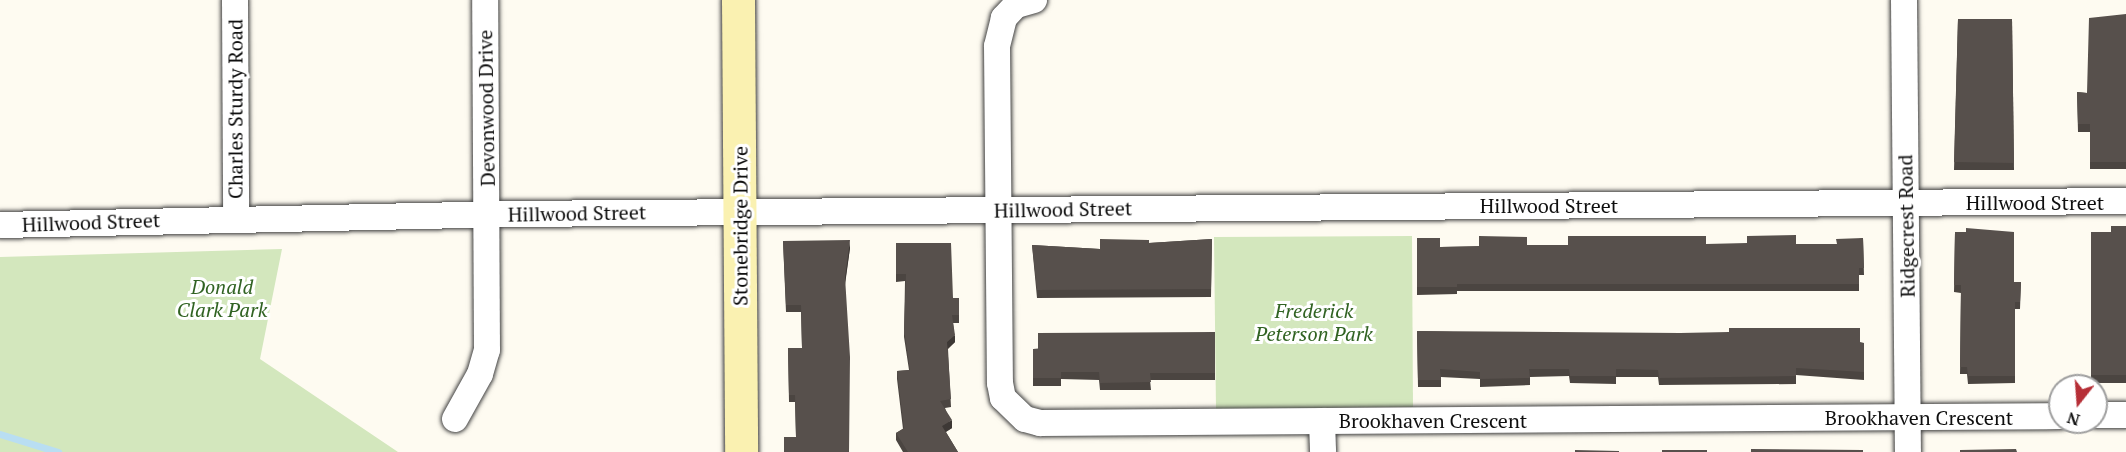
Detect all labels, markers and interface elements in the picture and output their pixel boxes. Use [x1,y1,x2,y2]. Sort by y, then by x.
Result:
street label: Charles Sturdy Road [223,19,247,199]
street label: Devonwood Drive [473,29,499,187]
street label: Stonebridge Drive [728,146,752,306]
street label: Ridgecrest Road [1893,154,1919,298]
street label: Hillwood Street [1966,190,2104,214]
street label: Hillwood Street [1480,193,1618,217]
street label: Hillwood Street [994,196,1132,222]
street label: Hillwood Street [508,200,646,226]
street label: Hillwood Street [21,208,161,236]
park label: Donald Clark Park [177,275,267,322]
park label: Frederick Peterson Park [1255,299,1373,346]
north arrow [2048,374,2108,434]
street label: Brookhaven Crescent [1825,405,2013,429]
text: N [2064,407,2082,432]
street label: Brookhaven Crescent [1339,408,1527,432]

